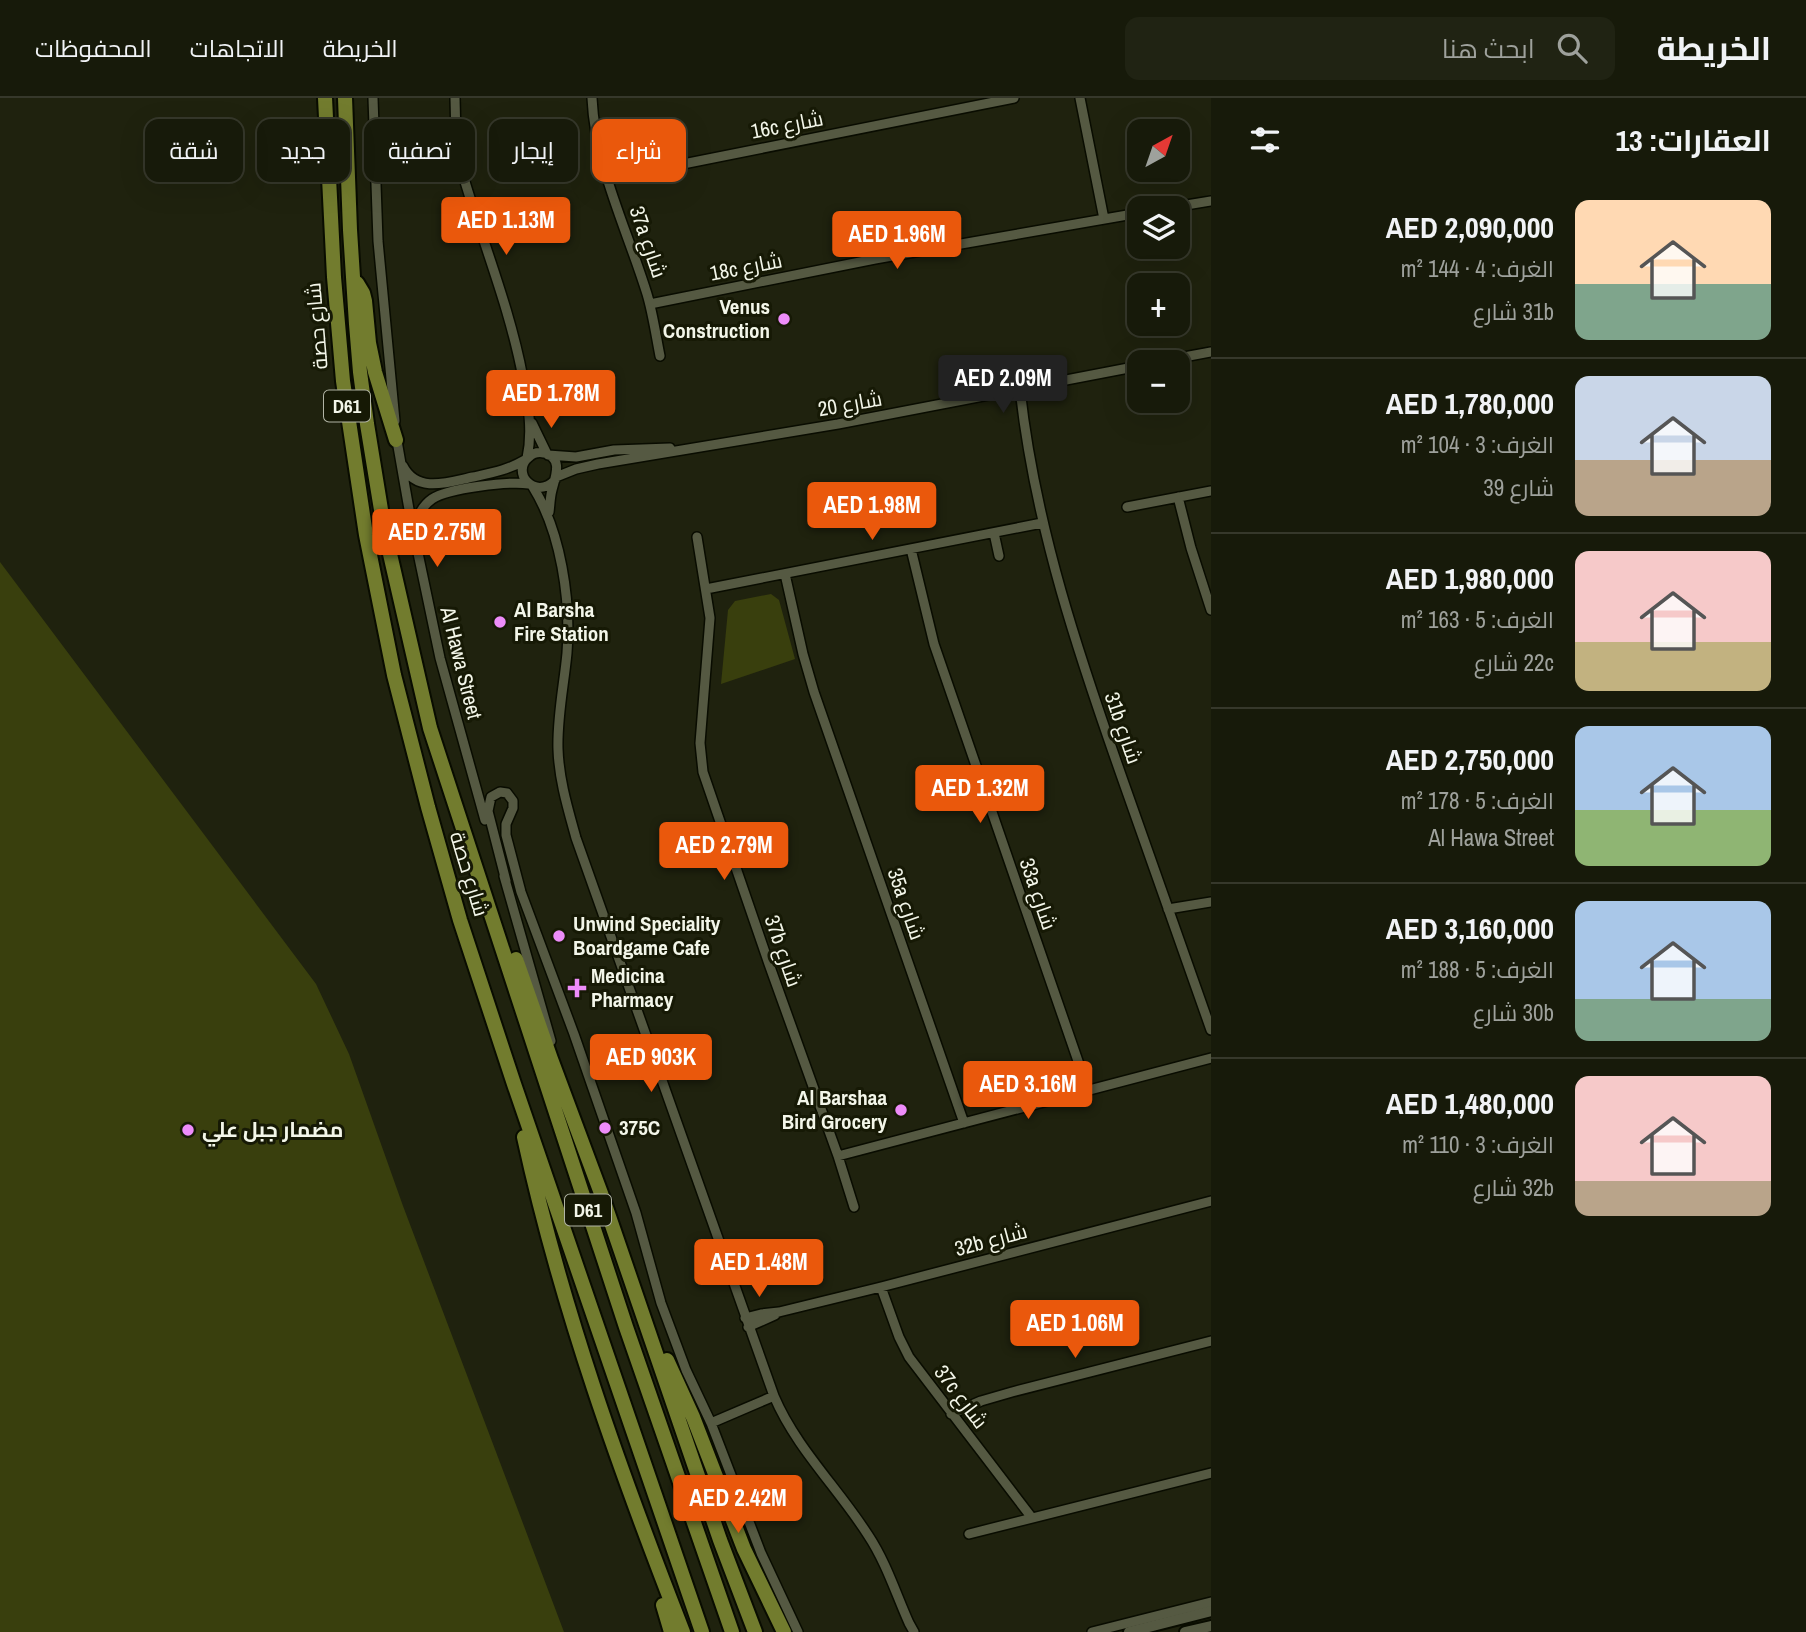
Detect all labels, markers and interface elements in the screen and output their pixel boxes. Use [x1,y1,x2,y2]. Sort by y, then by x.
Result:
search box [1125,17,1615,80]
text: الخريطة [1657,26,1771,70]
icon: search [1553,29,1591,67]
text: ابحث هنا [1442,31,1535,66]
text: المحفوظات [35,32,152,64]
text: الاتجاهات [190,32,285,64]
text: الخريطة [323,32,398,64]
street label: 16c شارع [748,103,826,146]
chip: شقة [145,119,243,182]
chip: جديد [257,119,350,182]
chip: تصفية [364,119,475,182]
chip: إيجار [489,119,578,182]
chip: شراء [592,119,686,182]
north arrow [1127,119,1190,182]
map controls [1127,119,1190,413]
text: العقارات: 13 [1615,120,1771,160]
icon: filters [1246,121,1284,159]
button: layers [1127,196,1190,259]
pin: AED 1.13M [426,198,586,257]
street label: 37a شارع [623,202,674,282]
text: AED 1.13M [457,204,555,235]
text: AED 2,090,000 [1386,207,1554,247]
pin: AED 1.96M [817,212,977,271]
text: AED 1.96M [848,218,946,249]
icon: home [1631,228,1715,312]
street label: 18c شارع [707,245,785,288]
text: الغرف: 4 · 144 m² [1401,253,1554,284]
button: + [1127,273,1190,336]
street label: شارع حصة [298,281,335,371]
place label: Venus Construction [663,292,770,345]
text: 31b شارع [1473,296,1554,327]
marker: Venus Construction [776,311,792,327]
button: − [1127,350,1190,413]
pin: AED 2.09M [923,356,1083,415]
text: AED 2.09M [954,362,1052,393]
pin: AED 1.78M [471,370,631,430]
text: AED 1.78M [502,377,600,408]
text: AED 1,780,000 [1386,383,1554,423]
street label: شارع 20 [816,384,884,423]
road number: D61 [324,390,370,422]
icon: home [1631,404,1715,488]
text: الغرف: 3 · 104 m² [1401,429,1554,460]
text: شارع 39 [1483,472,1554,503]
pin: AED 1.98M [792,482,952,542]
text: AED 1.98M [823,489,921,520]
pin: AED 2.75M [357,510,517,569]
text: AED 2.75M [388,516,486,547]
text: AED 1,980,000 [1386,558,1554,598]
icon: home [1631,579,1715,663]
place label: Al Barsha Fire Station [514,595,609,648]
street label: Al Hawa Street [433,603,489,722]
text: الغرف: 5 · 163 m² [1401,604,1554,635]
marker: Al Barsha Fire Station [492,614,508,630]
text: 22c شارع [1474,647,1554,678]
street label: 31b شارع [1098,688,1149,768]
text: AED 2,750,000 [1386,739,1554,779]
icon: home [1631,754,1715,838]
pin: AED 1.32M [900,766,1060,825]
text: AED 1.32M [931,772,1029,803]
text: الغرف: 5 · 178 m² [1401,785,1554,816]
pin: AED 2.79M [644,822,804,882]
text: Al Hawa Street [1428,822,1554,853]
street label: شارع حصة [443,828,496,920]
text: AED 2.79M [675,829,773,860]
street label: 33a شارع [1013,854,1064,934]
street label: 35a شارع [881,864,932,944]
text: AED 3,160,000 [1386,908,1554,948]
place label: Unwind Speciality Boardgame Cafe [573,909,721,962]
street label: 37b شارع [758,911,809,991]
marker: Unwind Speciality Boardgame Cafe [551,928,567,944]
icon: home [1631,929,1715,1013]
text: الغرف: 5 · 188 m² [1401,954,1554,985]
place label: Medicina Pharmacy [591,961,674,1014]
marker: Medicina Pharmacy [569,980,585,996]
text: 30b شارع [1473,997,1554,1028]
pin: AED 903K [579,1034,723,1094]
text: AED 903K [606,1041,696,1072]
pin: AED 3.16M [948,1062,1108,1121]
text: AED 3.16M [979,1068,1077,1099]
place label: Al Barshaa Bird Grocery [782,1083,887,1136]
text: AED 1,480,000 [1386,1083,1554,1123]
marker: Al Barshaa Bird Grocery [893,1102,909,1118]
icon: home [1631,1104,1715,1188]
place label: 375C [619,1113,660,1142]
place label: مضمار جبل علي [202,1115,343,1147]
marker: 375C [597,1120,613,1136]
marker: مضمار جبل علي [180,1122,196,1138]
text: الغرف: 3 · 110 m² [1402,1129,1554,1160]
text: 32b شارع [1473,1172,1554,1203]
road number: D61 [565,1194,611,1226]
street label: 32b شارع [951,1216,1030,1263]
pin: AED 1.48M [679,1240,839,1299]
text: AED 1.48M [710,1246,808,1277]
pin: AED 1.06M [995,1300,1155,1360]
text: AED 1.06M [1026,1307,1124,1338]
street label: 37c شارع [928,1359,995,1435]
pin: AED 2.42M [658,1476,818,1535]
text: AED 2.42M [689,1482,787,1513]

